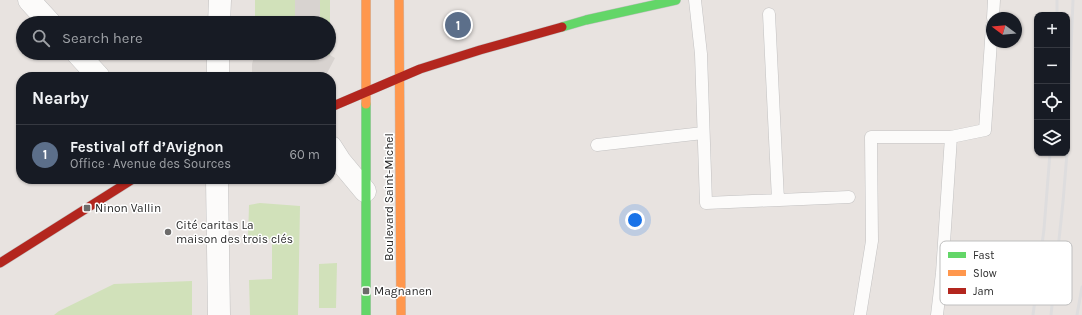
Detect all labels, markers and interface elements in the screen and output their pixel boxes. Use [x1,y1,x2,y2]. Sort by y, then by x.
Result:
pin: 1 [445,10,471,40]
north arrow [986,12,1022,48]
map controls [1034,12,1070,156]
button: + [1034,12,1070,48]
search box [16,16,336,60]
icon: search [30,27,52,49]
text: Search here [62,29,143,47]
button: − [1034,48,1070,84]
button: locate [1034,84,1070,120]
text: Nearby [32,88,89,108]
button: layers [1034,120,1070,156]
street label: Boulevard Saint-Michel [382,133,396,261]
text: Festival off d’Avignon [70,138,224,156]
text: 1 [43,147,47,162]
text: 60 m [290,147,320,162]
text: Office · Avenue des Sources [70,156,231,171]
place label: Ninon Vallin [95,201,161,215]
marker: Ninon Vallin [82,203,92,213]
your location [625,210,645,230]
place label: Cité caritas La maison des trois clés [176,218,293,246]
marker: Cité caritas La maison des trois clés [163,227,173,237]
legend [940,241,1072,305]
text: Fast [973,249,994,262]
text: Slow [973,267,997,280]
place label: Magnanen [374,284,432,298]
text: Jam [973,285,994,298]
marker: Magnanen [361,286,371,296]

